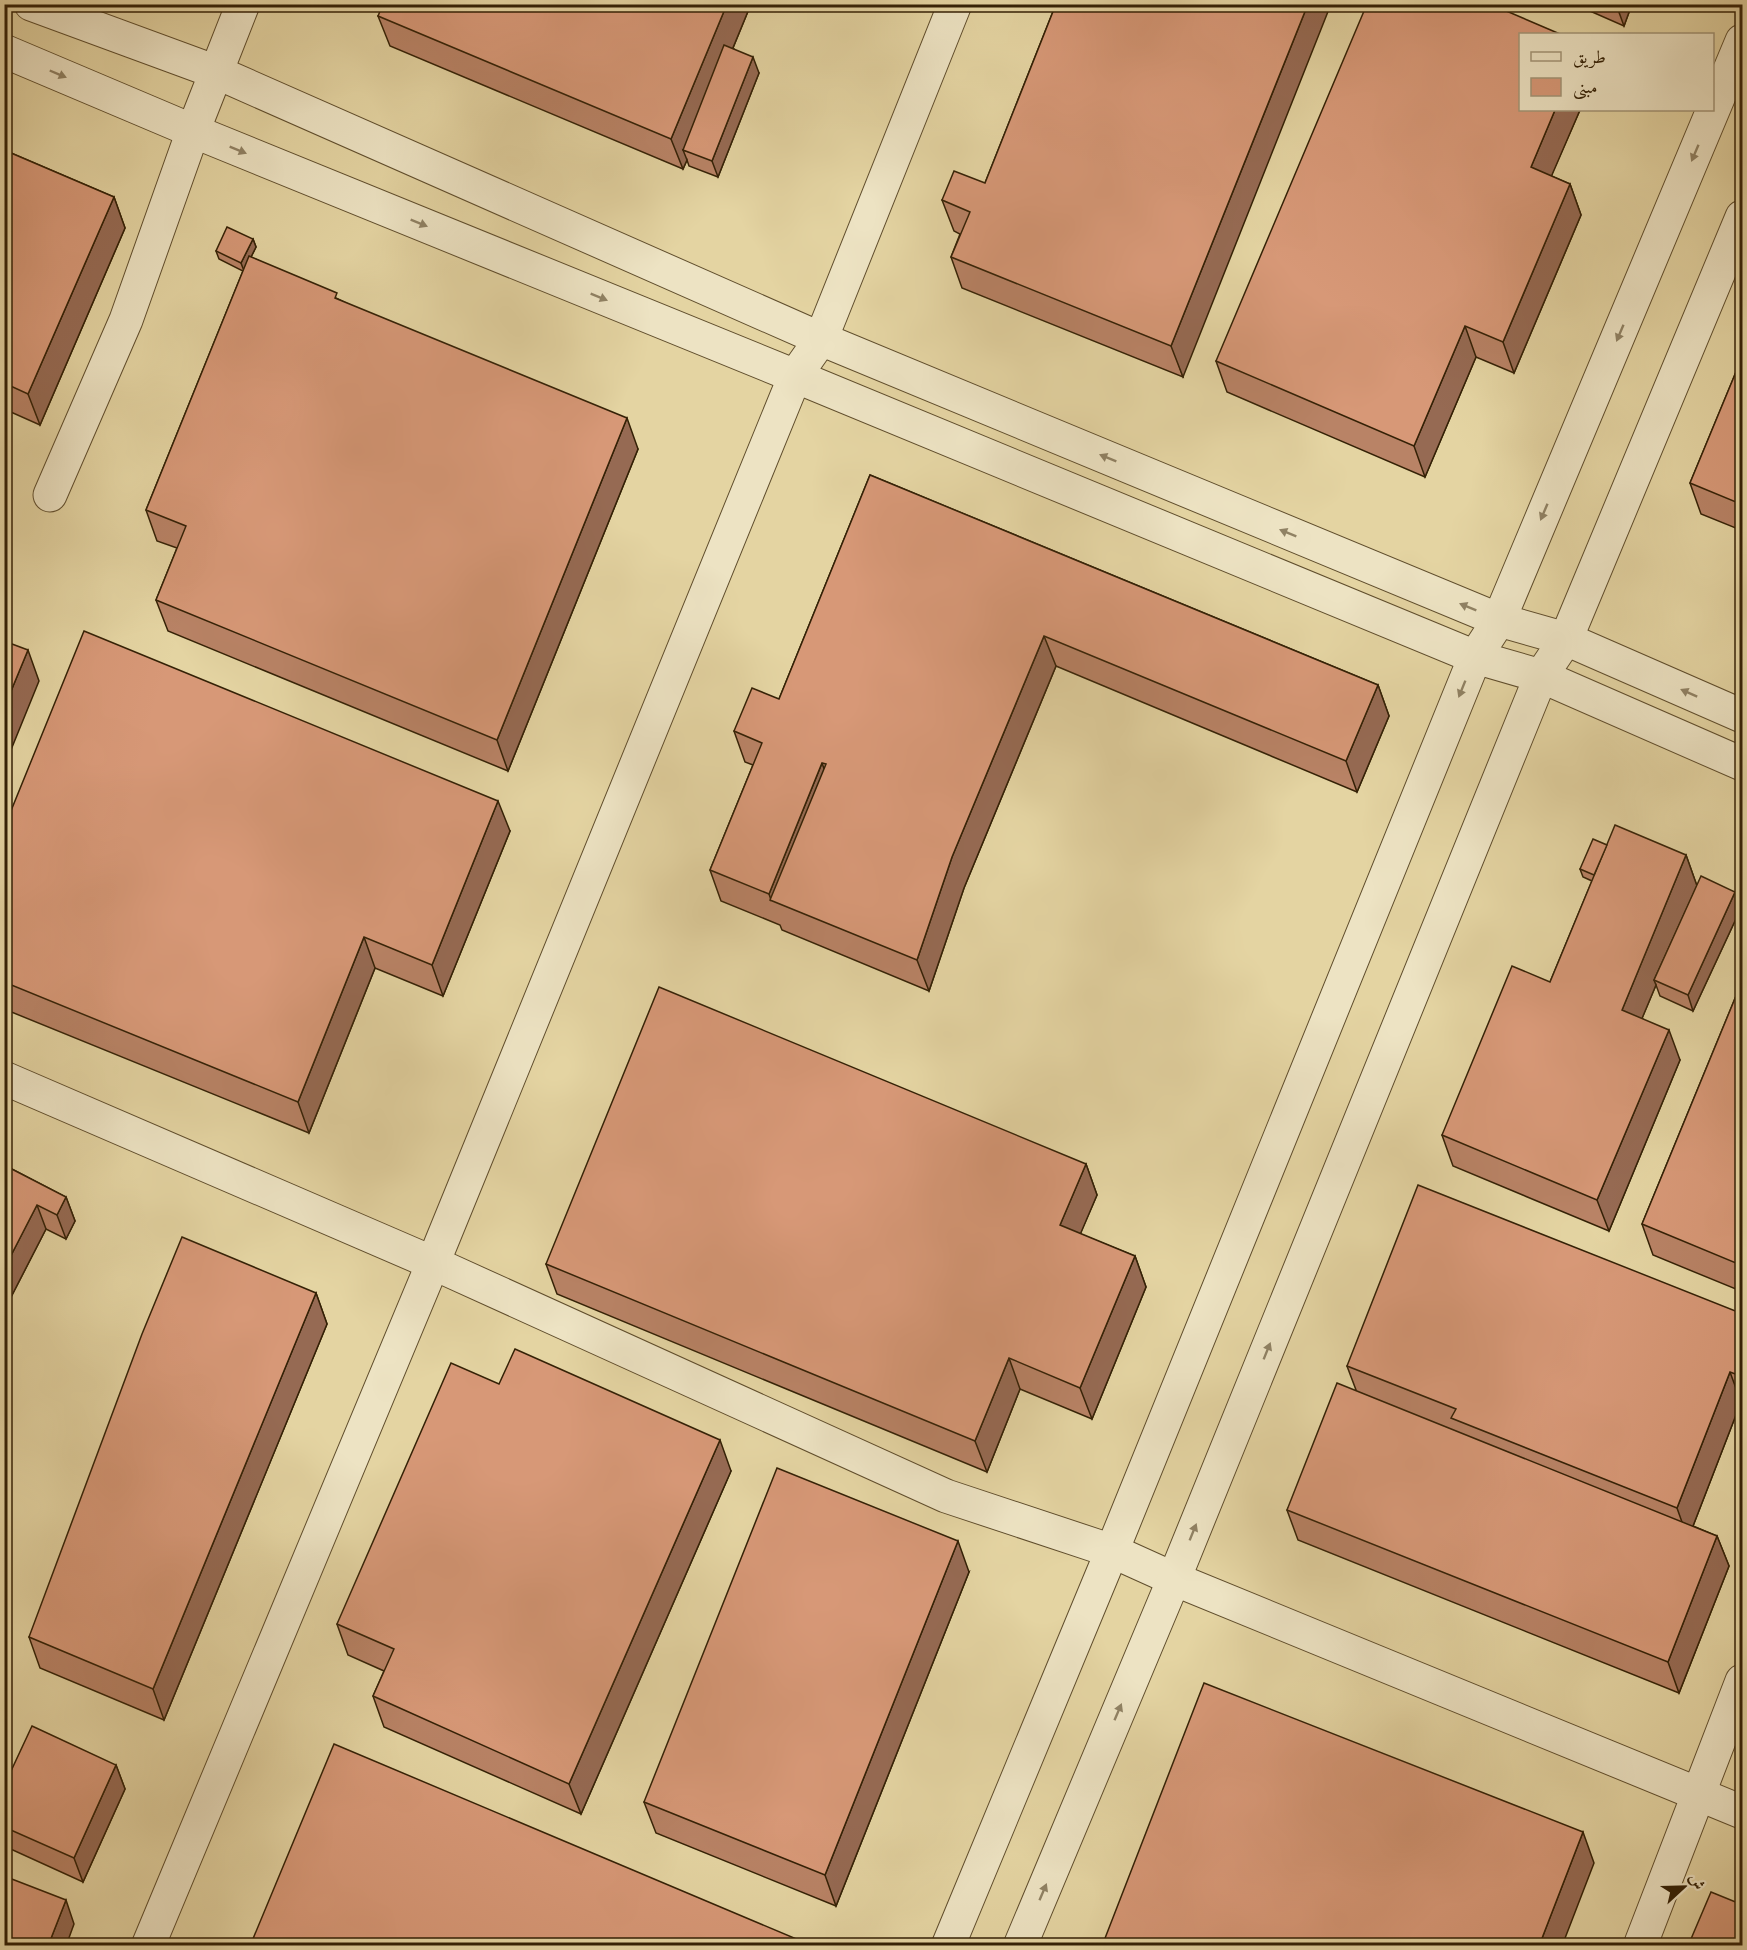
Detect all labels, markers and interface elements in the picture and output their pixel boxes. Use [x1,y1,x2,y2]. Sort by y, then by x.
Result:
legend [1519,33,1714,111]
text: طريق [1573,46,1606,72]
one-way arrow [50,69,68,79]
text: مبنى [1573,76,1598,102]
one-way arrow [1690,144,1700,162]
one-way arrow [229,146,247,155]
one-way arrow [410,218,428,228]
one-way arrow [591,292,609,302]
one-way arrow [1615,324,1625,342]
one-way arrow [1099,453,1117,462]
one-way arrow [1540,504,1549,521]
one-way arrow [1279,528,1297,537]
one-way arrow [1459,602,1477,612]
one-way arrow [1457,680,1467,698]
one-way arrow [1680,688,1698,697]
one-way arrow [1263,1342,1272,1360]
one-way arrow [1188,1522,1198,1540]
one-way arrow [1113,1702,1123,1720]
north arrow [1654,1857,1714,1917]
text: ش [1682,1871,1709,1894]
one-way arrow [1038,1882,1048,1900]

